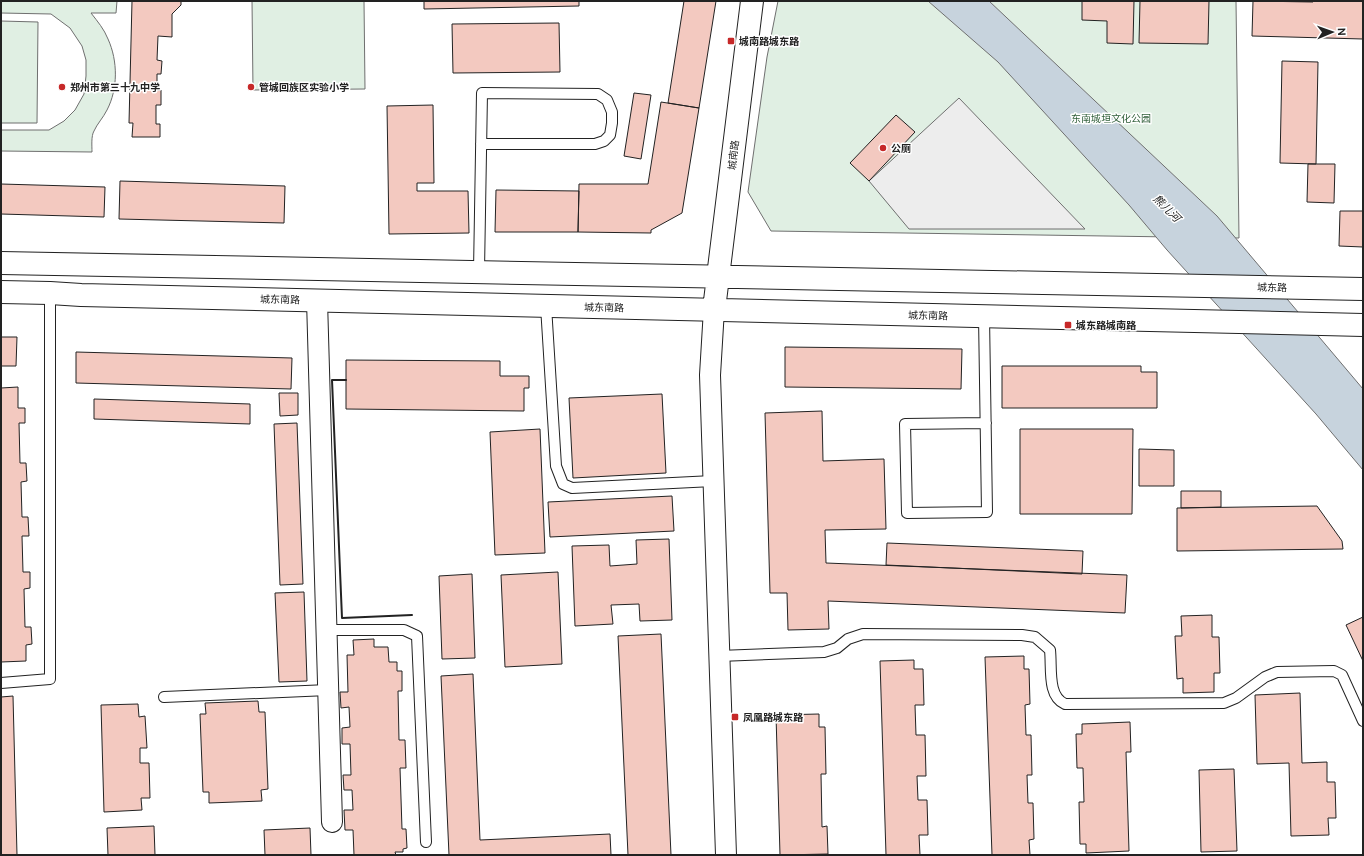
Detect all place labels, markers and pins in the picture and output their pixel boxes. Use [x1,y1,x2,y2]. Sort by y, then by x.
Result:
place label: 城南路城东路 [739,35,800,47]
marker: 城南路城东路 [726,36,736,46]
place label: 郑州市第三十九中学 [70,81,160,93]
place label: 管城回族区实验小学 [259,81,349,93]
marker: 郑州市第三十九中学 [57,82,67,92]
marker: 管城回族区实验小学 [246,82,256,92]
marker: 公厕 [878,143,888,153]
place label: 公厕 [891,143,911,154]
place label: 城东路城南路 [1076,319,1137,331]
marker: 城东路城南路 [1063,320,1073,330]
place label: 凤凰路城东路 [743,711,804,723]
marker: 凤凰路城东路 [730,712,740,722]

